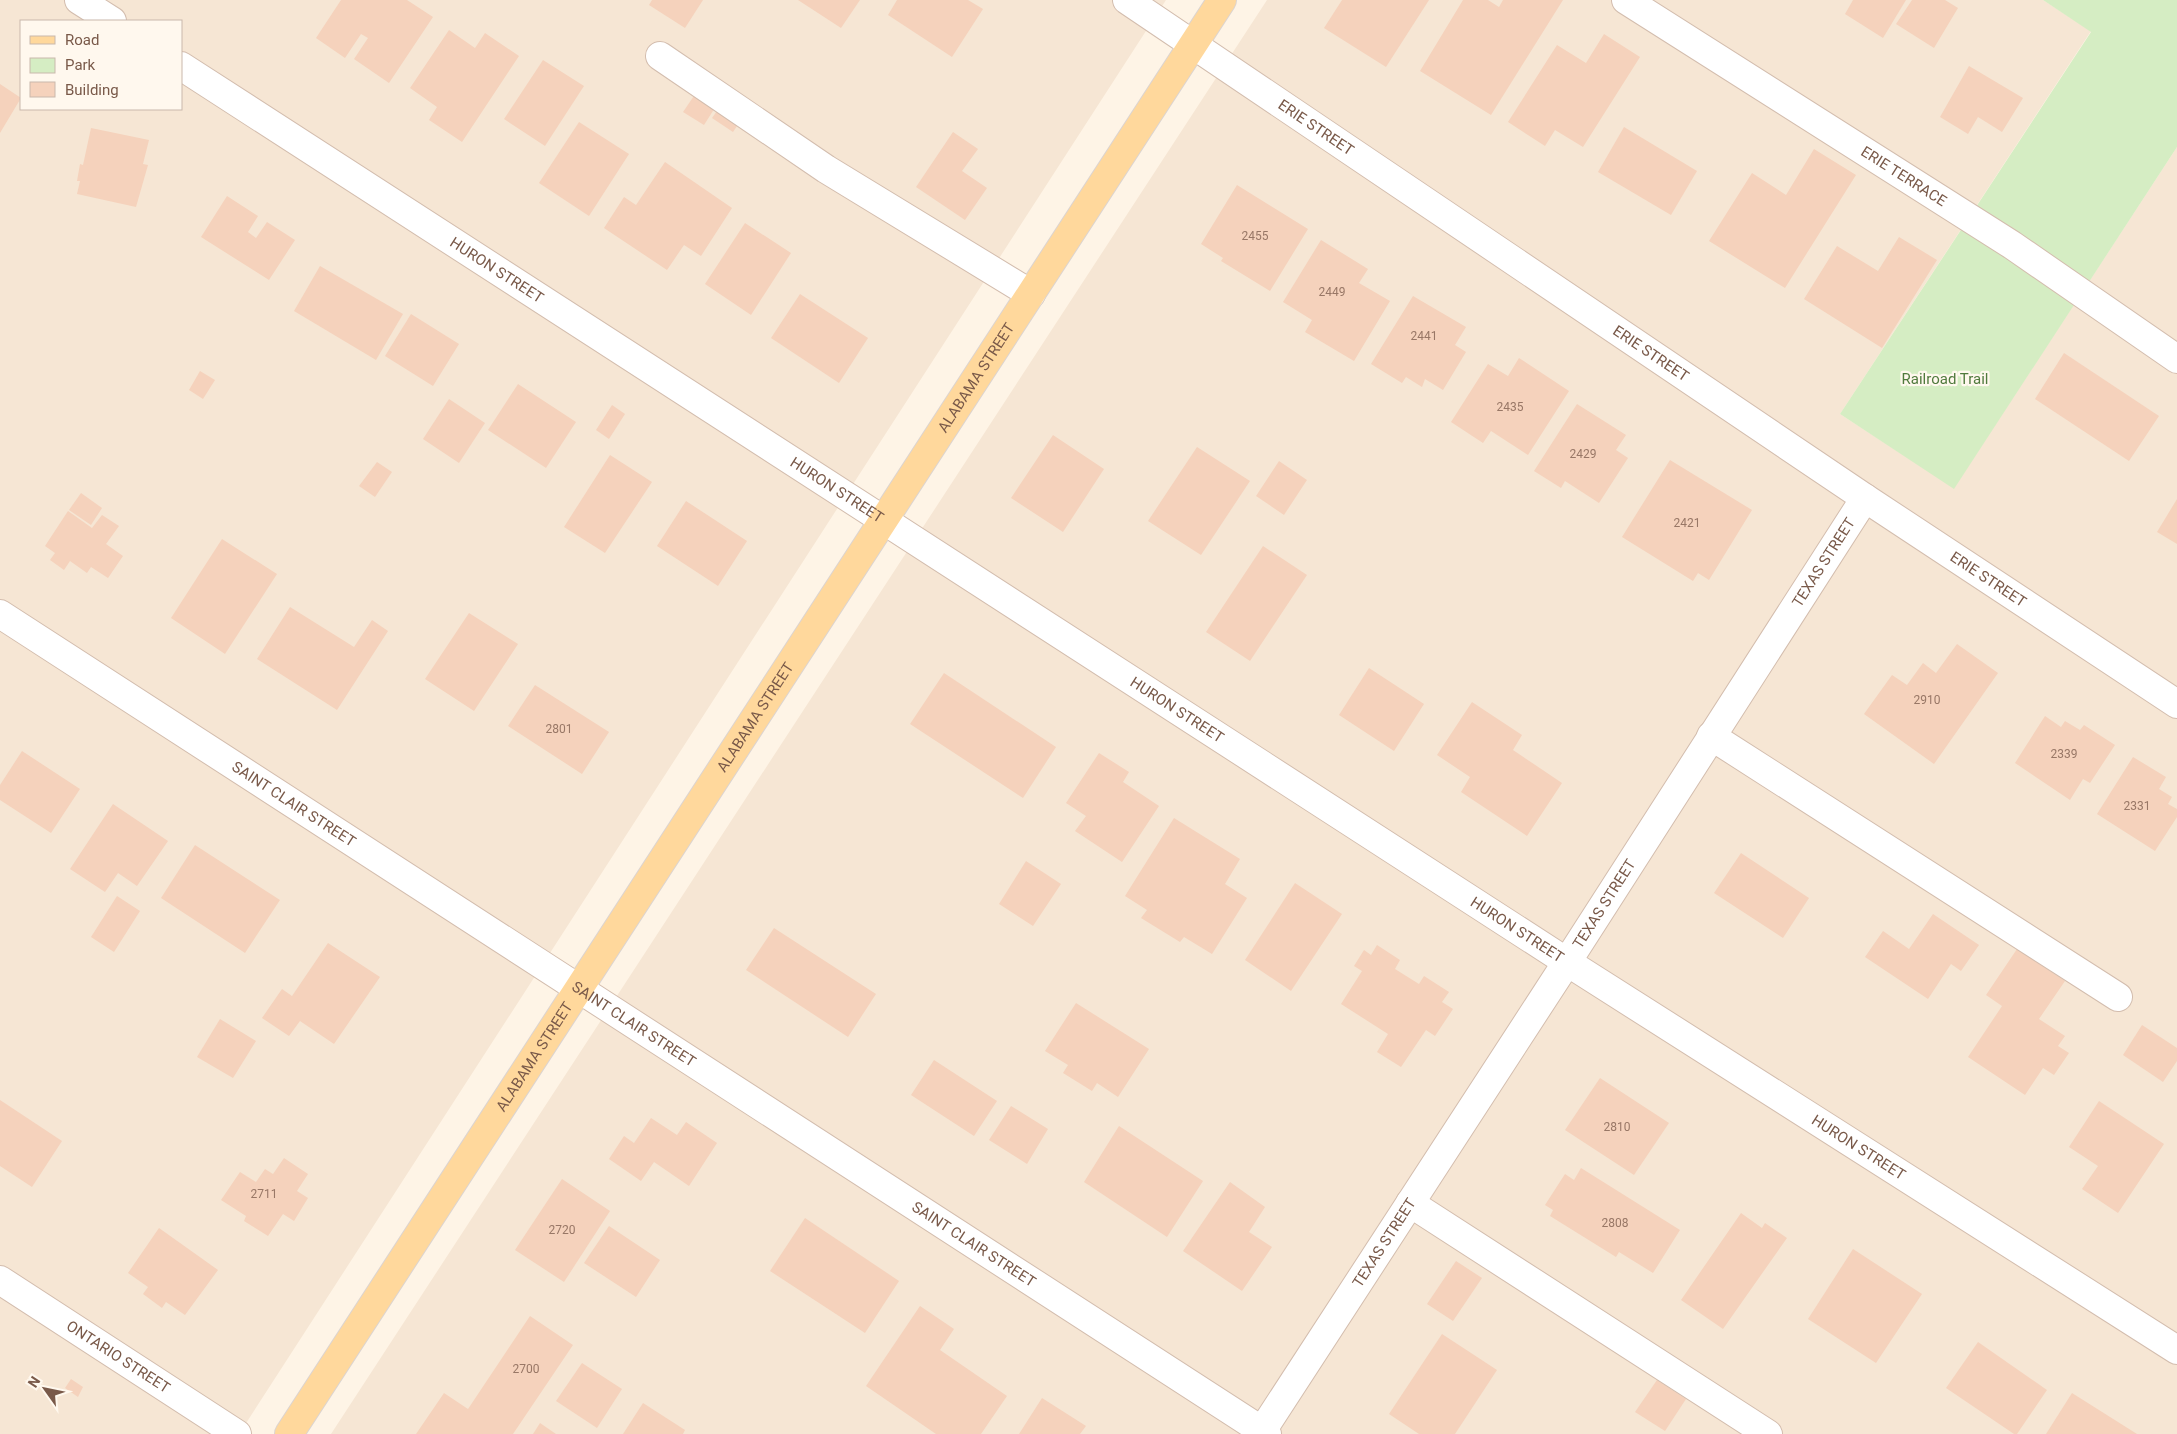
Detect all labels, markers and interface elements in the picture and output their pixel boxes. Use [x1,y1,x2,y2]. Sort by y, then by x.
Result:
legend [20,20,182,110]
text: Road [65,31,99,49]
text: Park [65,56,96,74]
text: Building [65,81,119,99]
street label: ERIE STREET [1275,96,1357,159]
street label: ERIE TERRACE [1858,142,1950,210]
house number: 2455 [1242,229,1269,243]
street label: HURON STREET [447,233,547,307]
house number: 2449 [1319,285,1345,299]
street label: ALABAMA STREET [934,320,1018,436]
street label: ERIE STREET [1610,322,1692,385]
house number: 2441 [1411,329,1437,343]
park label: Railroad Trail [1902,370,1988,388]
house number: 2435 [1497,400,1524,414]
house number: 2429 [1570,447,1596,461]
street label: HURON STREET [787,453,887,527]
street label: TEXAS STREET [1788,514,1859,610]
house number: 2421 [1674,516,1700,530]
street label: ERIE STREET [1947,548,2030,611]
street label: ALABAMA STREET [713,659,797,775]
street label: HURON STREET [1127,673,1227,747]
house number: 2910 [1914,693,1941,707]
house number: 2801 [546,722,572,736]
house number: 2339 [2051,747,2077,761]
street label: SAINT CLAIR STREET [229,758,359,851]
house number: 2331 [2124,799,2150,813]
street label: TEXAS STREET [1569,856,1640,952]
street label: HURON STREET [1467,893,1567,967]
street label: SAINT CLAIR STREET [569,978,699,1071]
street label: ALABAMA STREET [492,999,577,1115]
street label: HURON STREET [1808,1111,1909,1184]
house number: 2810 [1604,1120,1631,1134]
house number: 2711 [251,1187,277,1201]
street label: TEXAS STREET [1349,1195,1420,1291]
street label: SAINT CLAIR STREET [909,1198,1039,1291]
house number: 2808 [1602,1216,1629,1230]
house number: 2720 [549,1223,576,1237]
street label: ONTARIO STREET [63,1317,173,1397]
house number: 2700 [513,1362,540,1376]
north arrow [20,1364,70,1414]
text: N [25,1373,44,1390]

